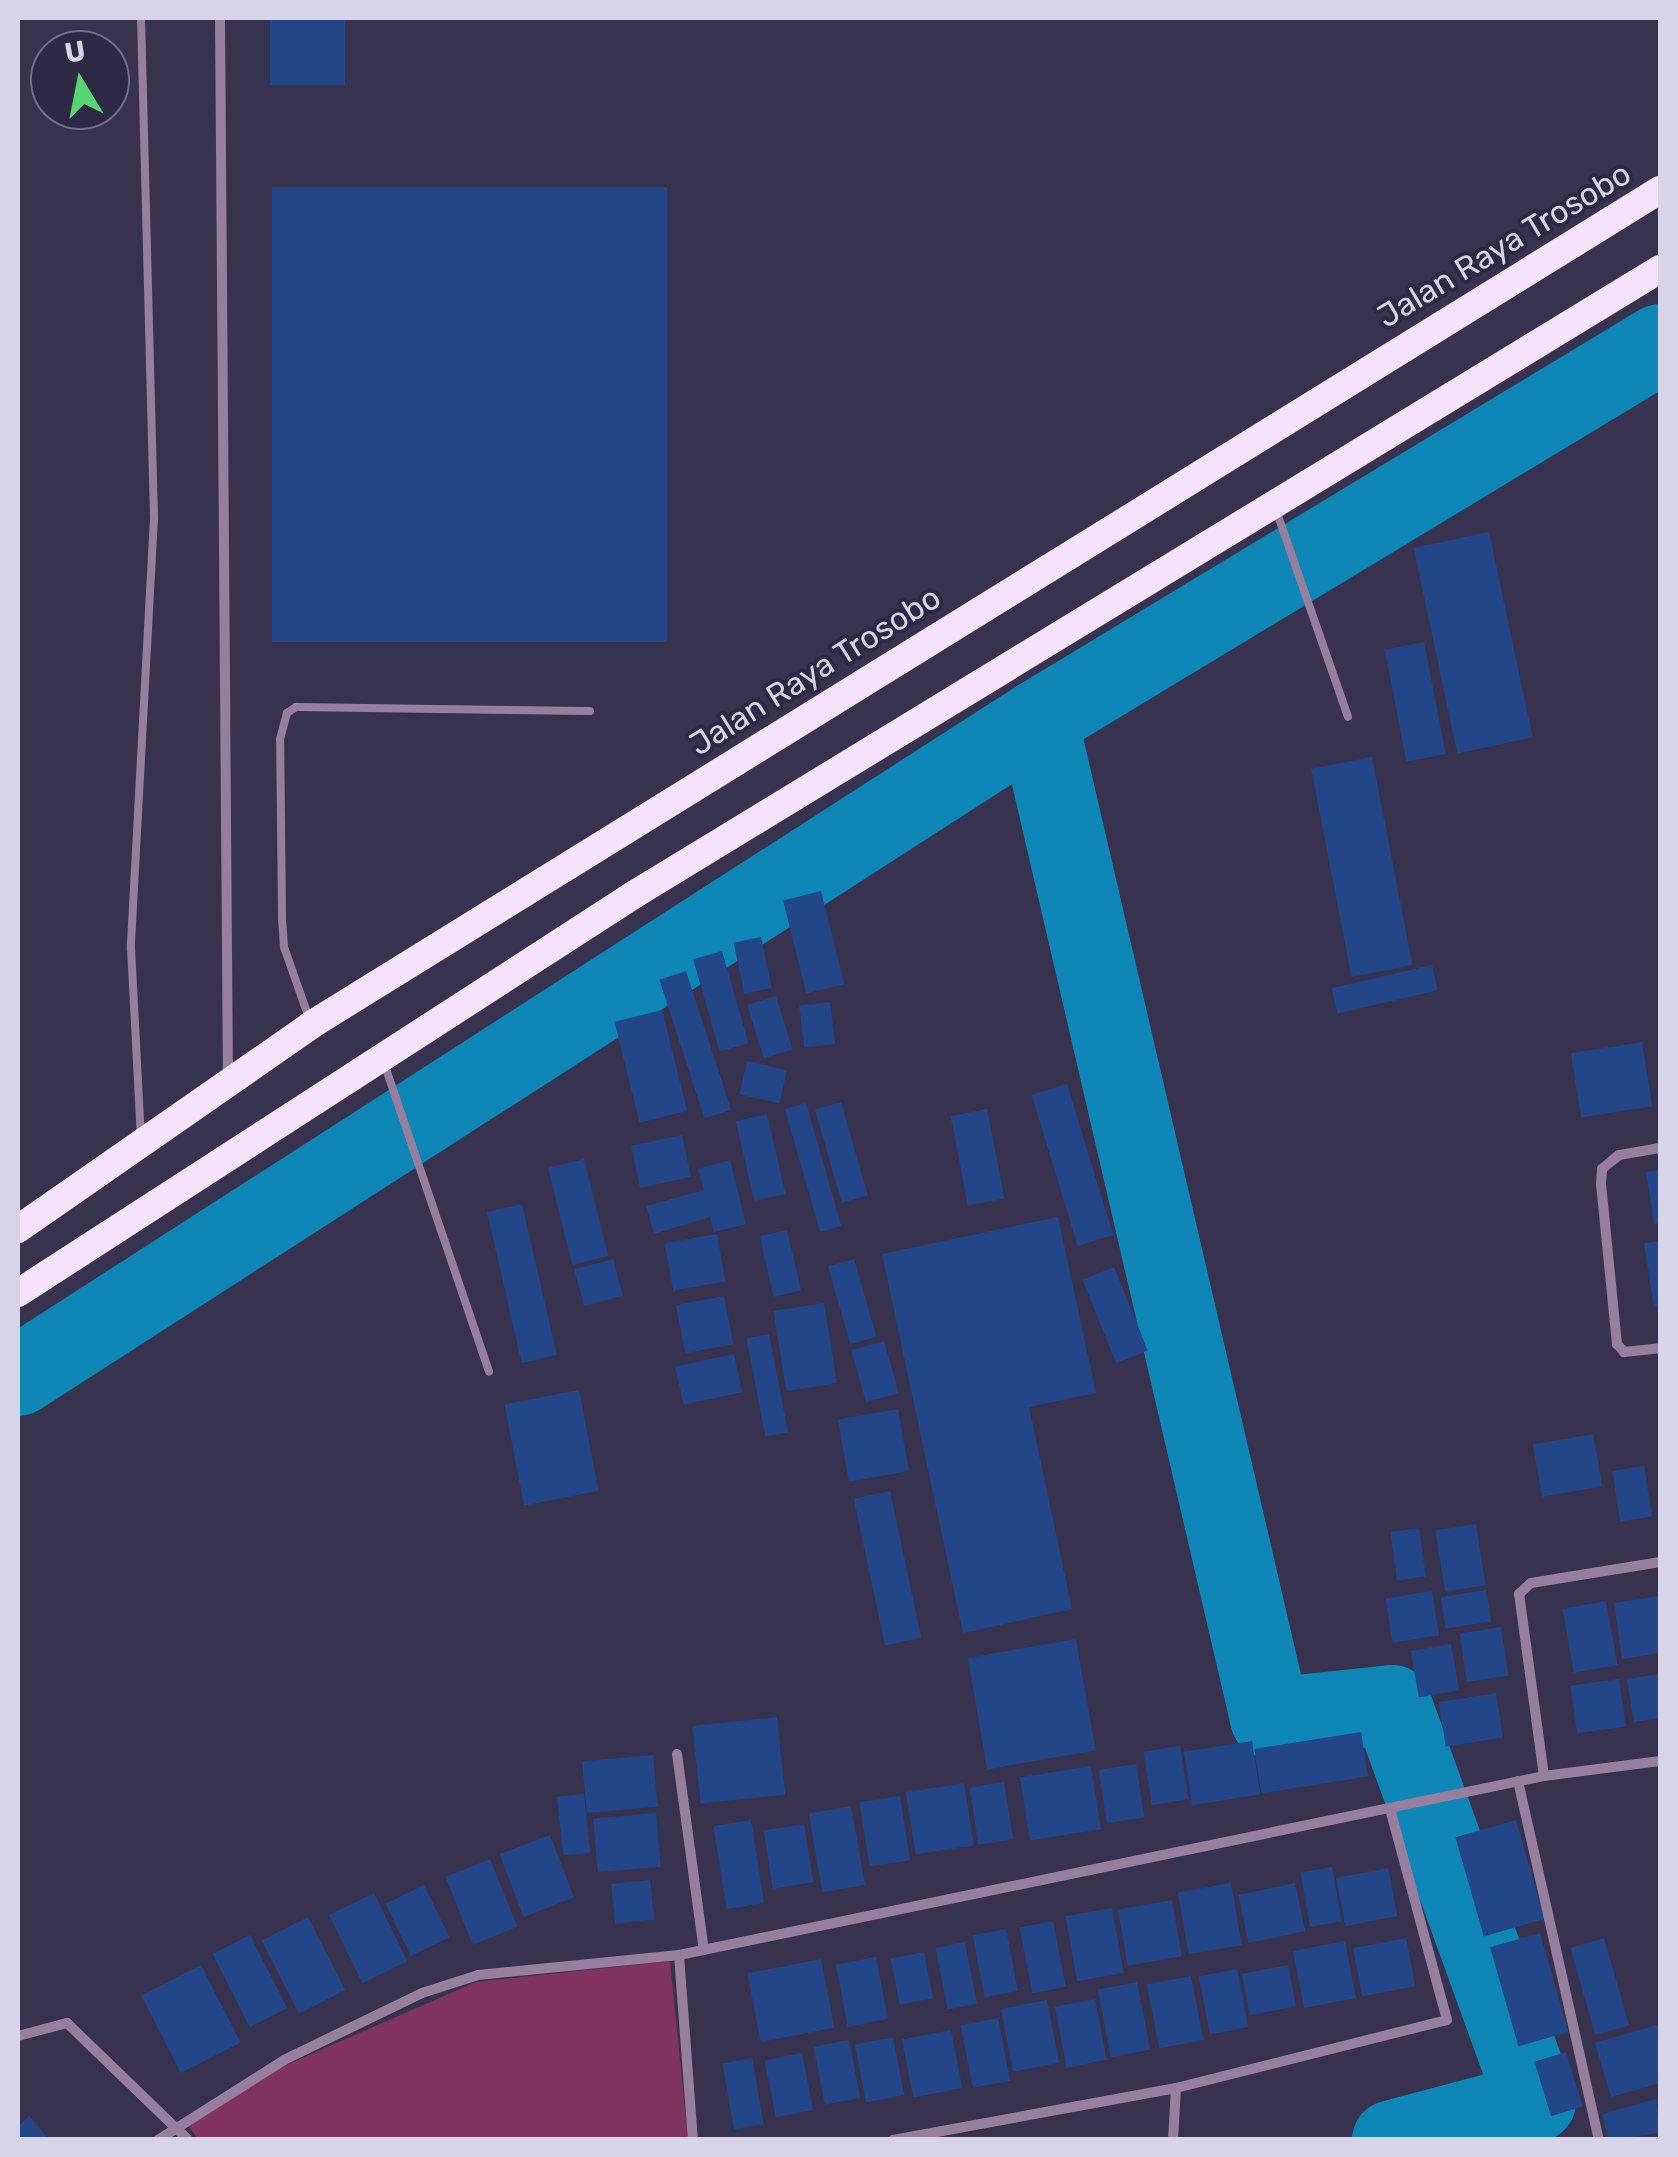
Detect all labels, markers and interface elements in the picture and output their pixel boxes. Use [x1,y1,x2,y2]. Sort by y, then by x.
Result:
north arrow [30,30,130,130]
text: U [62,34,88,70]
street label: Jalan Raya Trosobo [1370,154,1638,336]
street label: Jalan Raya Trosobo [682,578,948,764]

